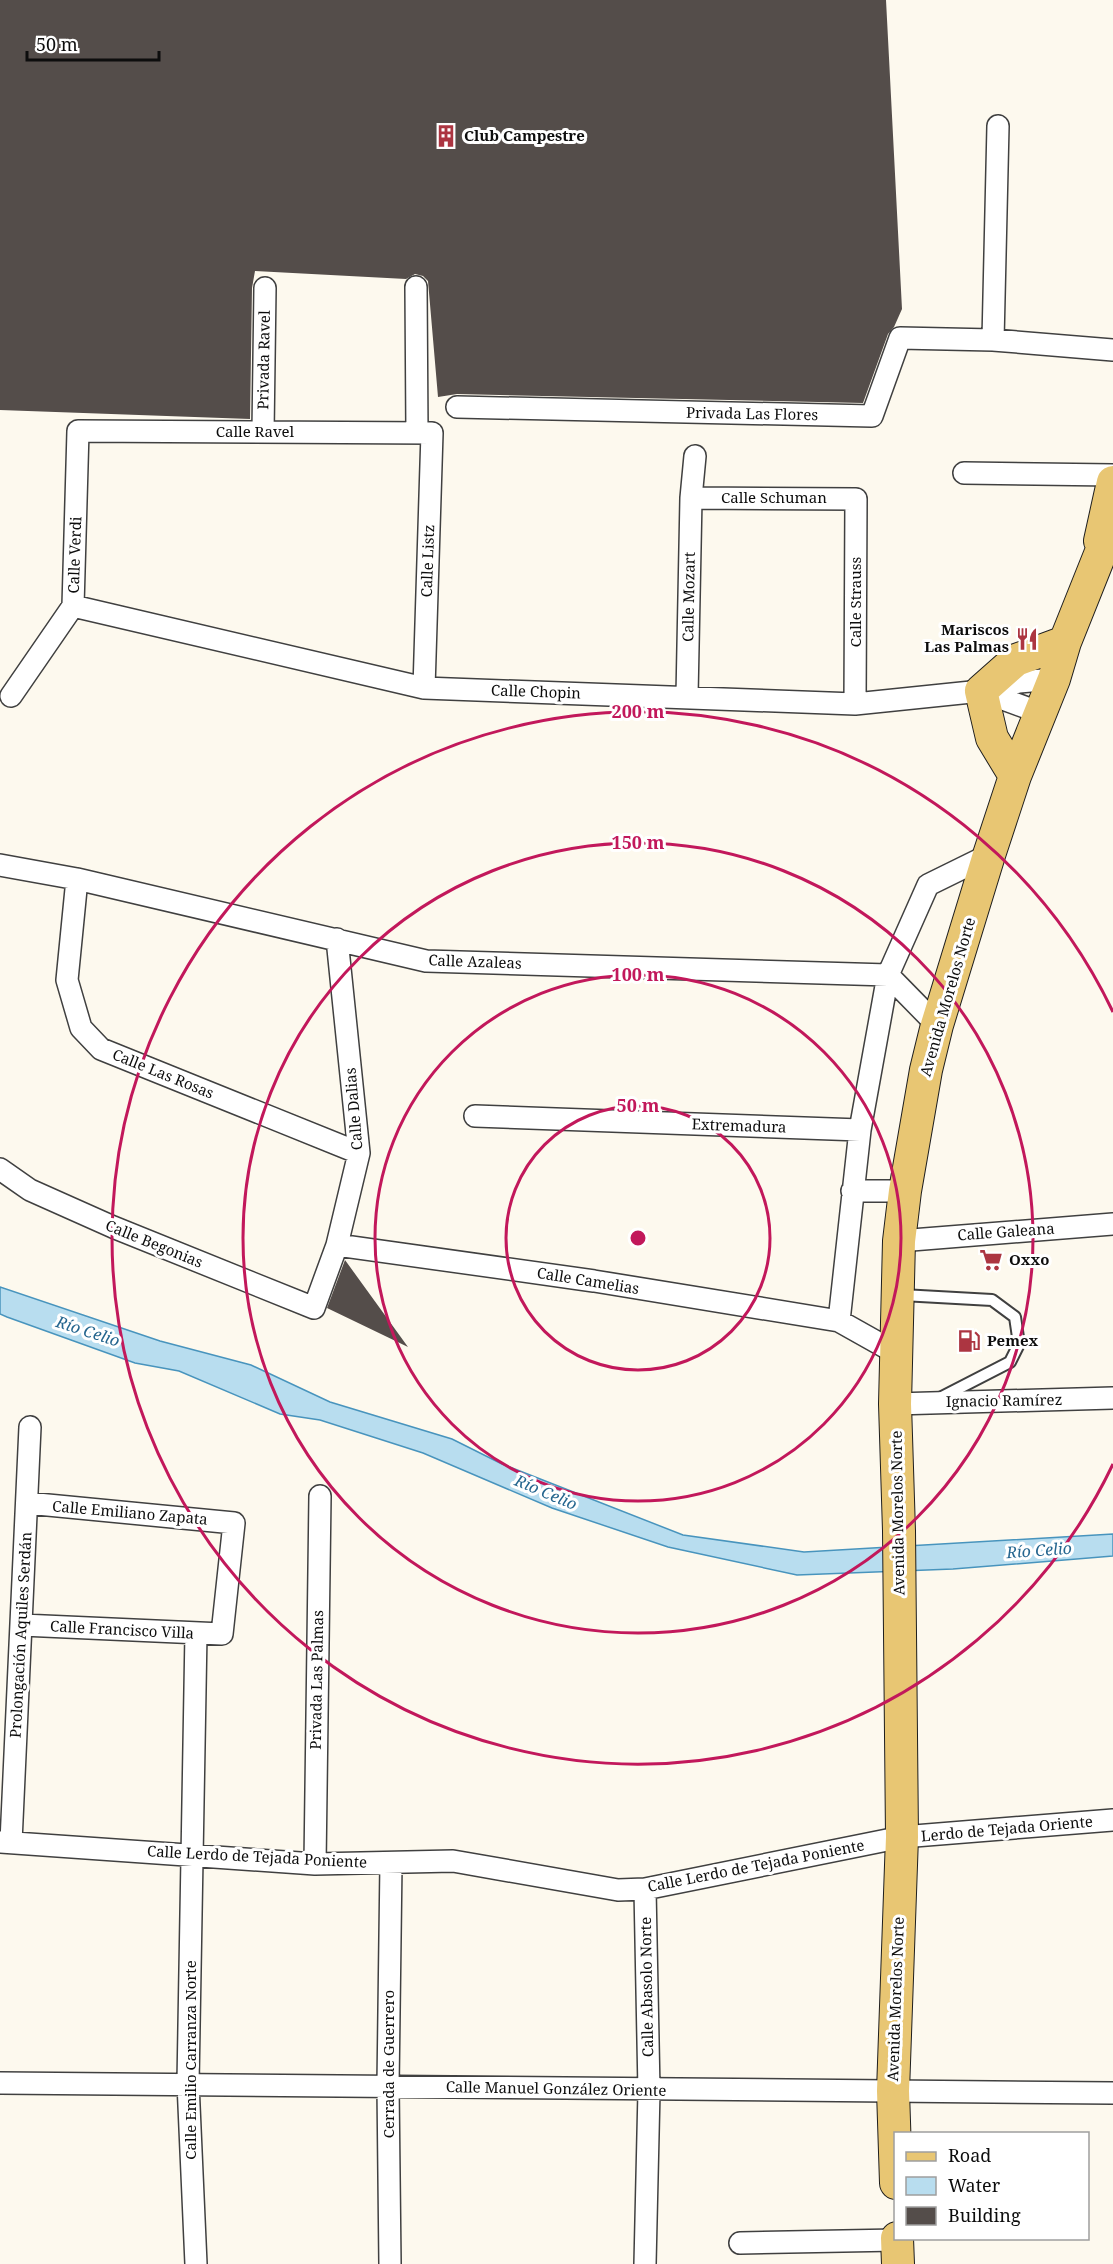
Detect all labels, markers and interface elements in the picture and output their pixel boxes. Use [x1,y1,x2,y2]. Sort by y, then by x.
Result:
scale bar [27,24,159,62]
text: 50 m [36,32,78,56]
building icon: Club Campestre [433,123,459,149]
place label: Club Campestre [464,125,585,145]
street label: Privada Ravel [252,310,274,410]
street label: Privada Las Flores [686,402,818,424]
street label: Calle Ravel [216,421,295,441]
street label: Calle Schuman [721,487,827,507]
street label: Calle Verdi [63,516,85,594]
street label: Calle Listz [416,524,438,598]
street label: Calle Mozart [677,552,699,642]
street label: Calle Strauss [845,556,865,647]
place label: Mariscos Las Palmas [924,619,1009,656]
restaurant icon: Mariscos Las Palmas [1014,626,1040,652]
street label: Calle Chopin [491,679,582,703]
text: 200 m [612,699,665,723]
text: 150 m [612,830,665,854]
street label: Avenida Morelos Norte [915,915,979,1079]
street label: Calle Azaleas [428,949,522,973]
text: 100 m [612,962,665,986]
street label: Calle Las Rosas [110,1044,217,1103]
street label: Calle Dalias [339,1067,367,1151]
text: 50 m [617,1093,660,1117]
street label: Extremadura [691,1113,787,1137]
street label: Calle Begonias [103,1214,206,1272]
street label: Calle Galeana [957,1218,1055,1244]
centre of rings [628,1228,648,1248]
supermarket icon: Oxxo [978,1247,1004,1273]
place label: Oxxo [1009,1249,1049,1269]
street label: Calle Camelias [536,1262,641,1298]
water label: Río Celio [52,1310,123,1352]
fuel station icon: Pemex [956,1328,982,1354]
place label: Pemex [987,1330,1039,1350]
street label: Ignacio Ramírez [946,1389,1062,1411]
street label: Avenida Morelos Norte [886,1431,908,1596]
water label: Río Celio [511,1469,581,1515]
street label: Calle Emiliano Zapata [51,1495,209,1529]
street label: Prolongación Aquiles Serdán [5,1531,35,1739]
water label: Río Celio [1004,1537,1073,1563]
street label: Privada Las Palmas [305,1610,327,1750]
street label: Calle Francisco Villa [50,1615,195,1643]
street label: Lerdo de Tejada Oriente [920,1811,1094,1845]
street label: Calle Lerdo de Tejada Poniente [646,1834,866,1896]
street label: Calle Lerdo de Tejada Poniente [146,1840,368,1872]
street label: Avenida Morelos Norte [882,1916,908,2082]
street label: Calle Abasolo Norte [635,1917,657,2057]
street label: Calle Emilio Carranza Norte [180,1960,200,2160]
street label: Cerrada de Guerrero [378,1990,398,2138]
street label: Calle Manuel González Oriente [446,2076,666,2100]
legend [894,2132,1089,2240]
text: Road [948,2143,991,2167]
text: Water [948,2173,1001,2197]
text: Building [948,2203,1021,2227]

